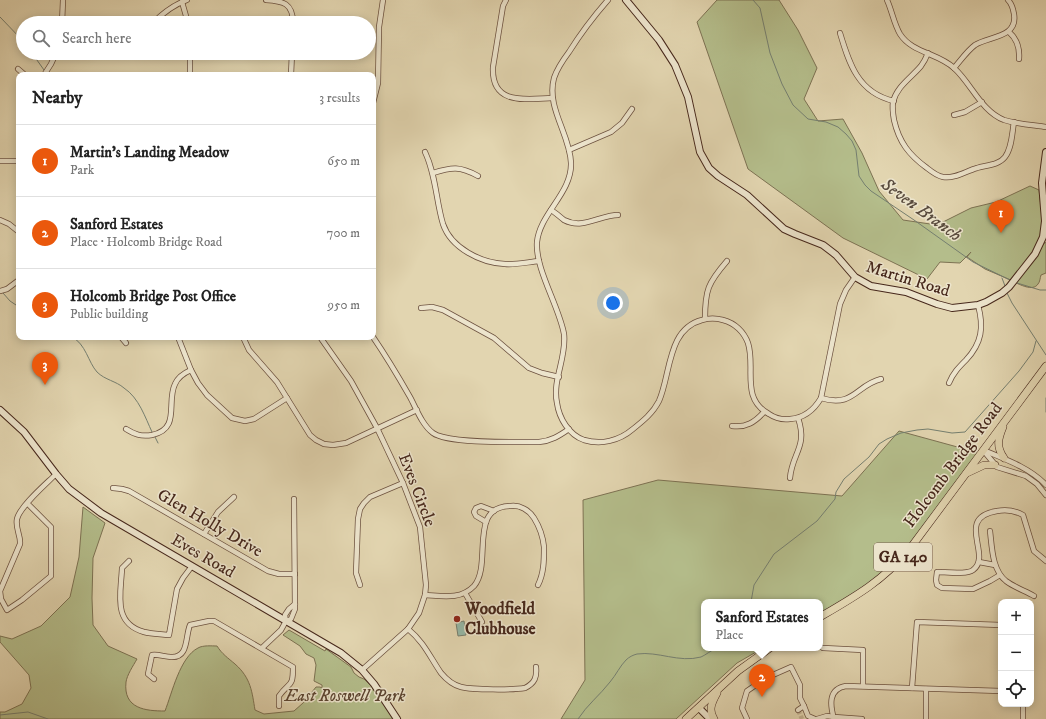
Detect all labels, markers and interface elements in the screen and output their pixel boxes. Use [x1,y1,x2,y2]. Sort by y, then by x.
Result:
search box [16,16,376,60]
icon: search [30,27,52,49]
text: Search here [62,29,131,48]
text: Nearby [32,87,82,109]
text: 3 results [319,90,360,106]
text: Martin's Landing Meadow [70,143,229,162]
text: 1 [43,153,47,169]
text: 650 m [327,153,360,169]
text: Park [70,162,94,178]
water label: Seven Branch [876,173,966,247]
pin: 1 [988,200,1014,233]
text: Sanford Estates [70,215,163,234]
text: 2 [42,225,48,241]
text: 700 m [327,225,360,241]
text: Place · Holcomb Bridge Road [70,234,222,250]
street label: Martin Road [863,256,953,302]
text: Holcomb Bridge Post Office [70,287,236,306]
your location [603,293,623,313]
text: 3 [43,297,47,313]
text: 950 m [328,297,360,313]
text: Public building [70,306,148,322]
pin: 3 [32,352,58,385]
street label: Holcomb Bridge Road [899,398,1008,532]
street label: Eves Circle [393,450,441,530]
street label: Glen Holly Drive [153,484,267,562]
street label: Eves Road [167,529,240,583]
road number: GA 140 [874,543,932,571]
place label: Woodfield Clubhouse [464,598,536,640]
popup [701,599,823,651]
map controls [998,599,1034,707]
button: + [998,599,1034,635]
text: Sanford Estates [715,608,809,627]
marker: Woodfield Clubhouse [452,614,462,624]
text: Place [715,627,743,643]
button: − [998,635,1034,671]
pin: 2 [749,664,775,697]
button: locate [998,671,1034,707]
park label: East Roswell Park [284,685,406,707]

